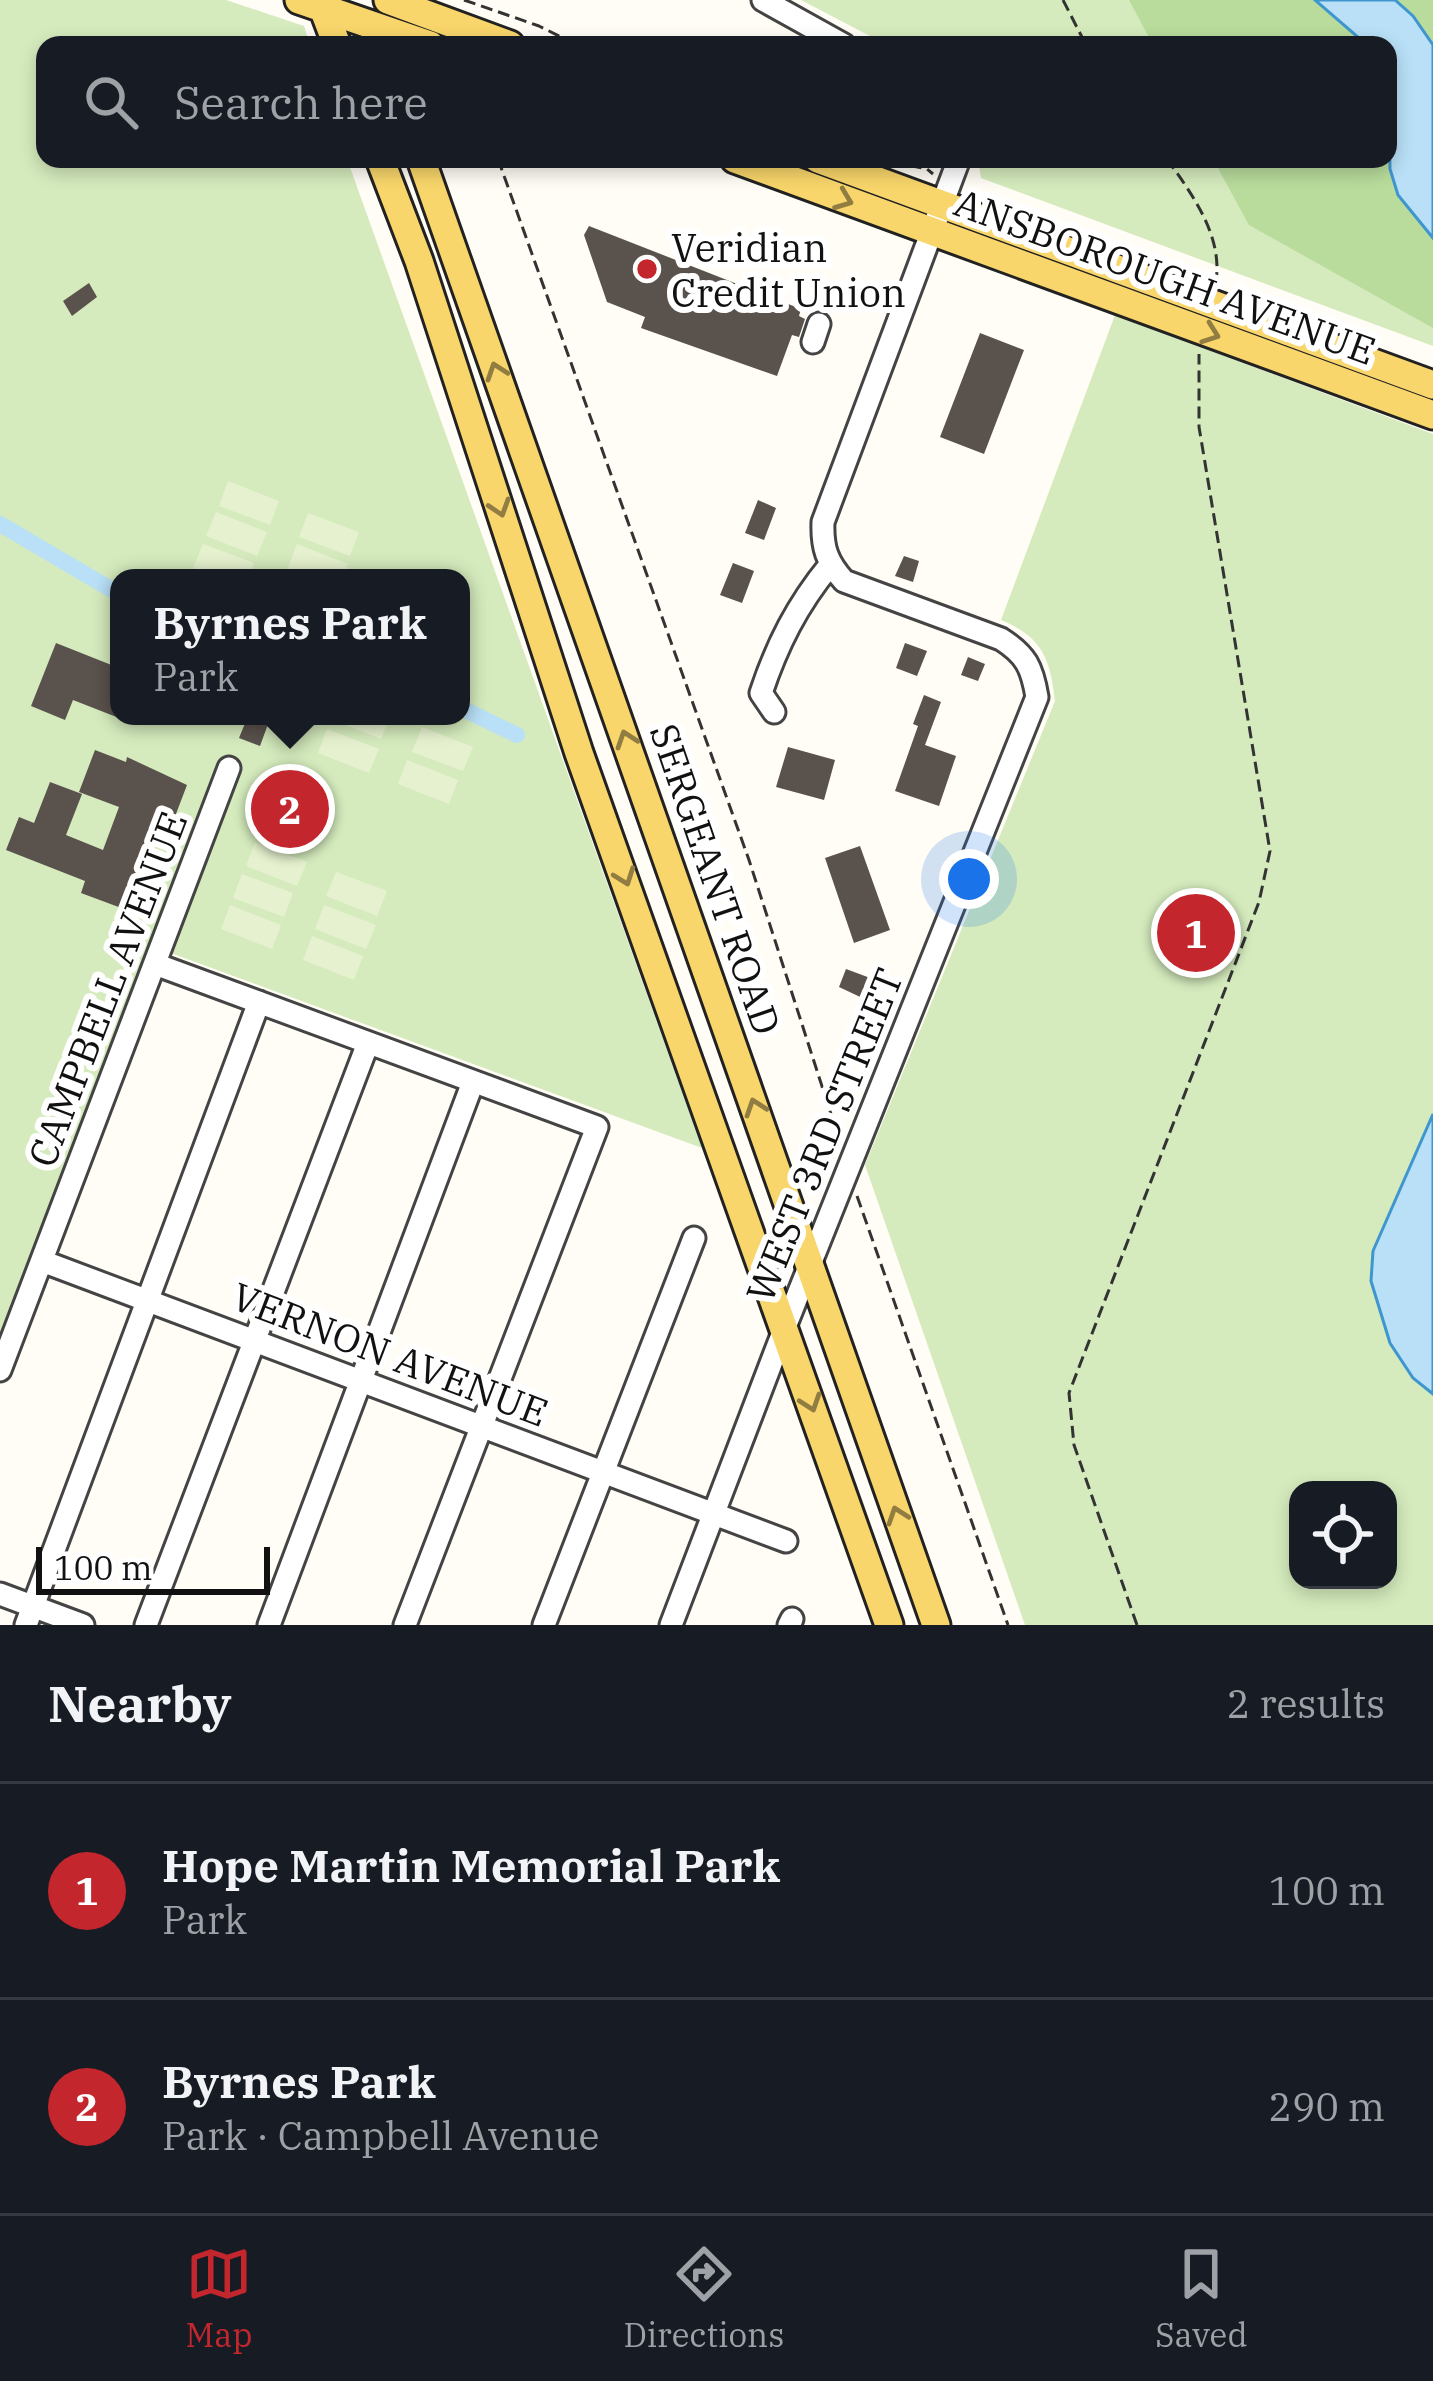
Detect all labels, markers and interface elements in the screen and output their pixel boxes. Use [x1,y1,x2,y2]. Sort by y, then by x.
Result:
search box [36,36,1397,168]
icon: search [78,69,144,135]
text: Search here [174,73,428,131]
street label: ANSBOROUGH AVENUE [948,176,1382,376]
one-way arrow [833,186,854,210]
place label: Veridian Credit Union [671,222,906,318]
marker: Veridian Credit Union [634,256,660,282]
one-way arrow [1199,320,1220,344]
one-way arrow [486,362,510,383]
one-way arrow [485,497,510,518]
popup [110,569,470,725]
text: Byrnes Park [153,593,427,651]
text: Park [153,651,238,702]
street label: SERGEANT ROAD [639,717,793,1041]
one-way arrow [616,730,640,751]
pin: 2 [251,764,329,854]
street label: CAMPBELL AVENUE [16,804,198,1174]
your location [939,849,999,909]
one-way arrow [611,866,635,887]
pin: 1 [1157,888,1235,978]
street label: WEST 3RD STREET [734,961,914,1309]
one-way arrow [745,1098,769,1119]
street label: VERNON AVENUE [225,1270,555,1438]
one-way arrow [797,1392,822,1413]
map controls [1289,1481,1397,1589]
button: locate [1289,1481,1397,1589]
one-way arrow [887,1505,912,1526]
scale bar [36,1541,270,1594]
text: 100 m [54,1546,153,1589]
text: Nearby [48,1670,232,1736]
text: 2 results [1227,1678,1385,1729]
text: Hope Martin Memorial Park [162,1836,780,1894]
text: 1 [75,1865,99,1916]
text: 100 m [1269,1865,1385,1916]
text: Park [162,1894,247,1945]
text: Byrnes Park [162,2052,436,2110]
text: 2 [75,2081,99,2132]
text: 290 m [1269,2081,1385,2132]
text: Park · Campbell Avenue [162,2110,599,2161]
tab: Map [185,2241,252,2356]
tab: Directions [623,2241,784,2356]
tab: Saved [1155,2241,1248,2356]

